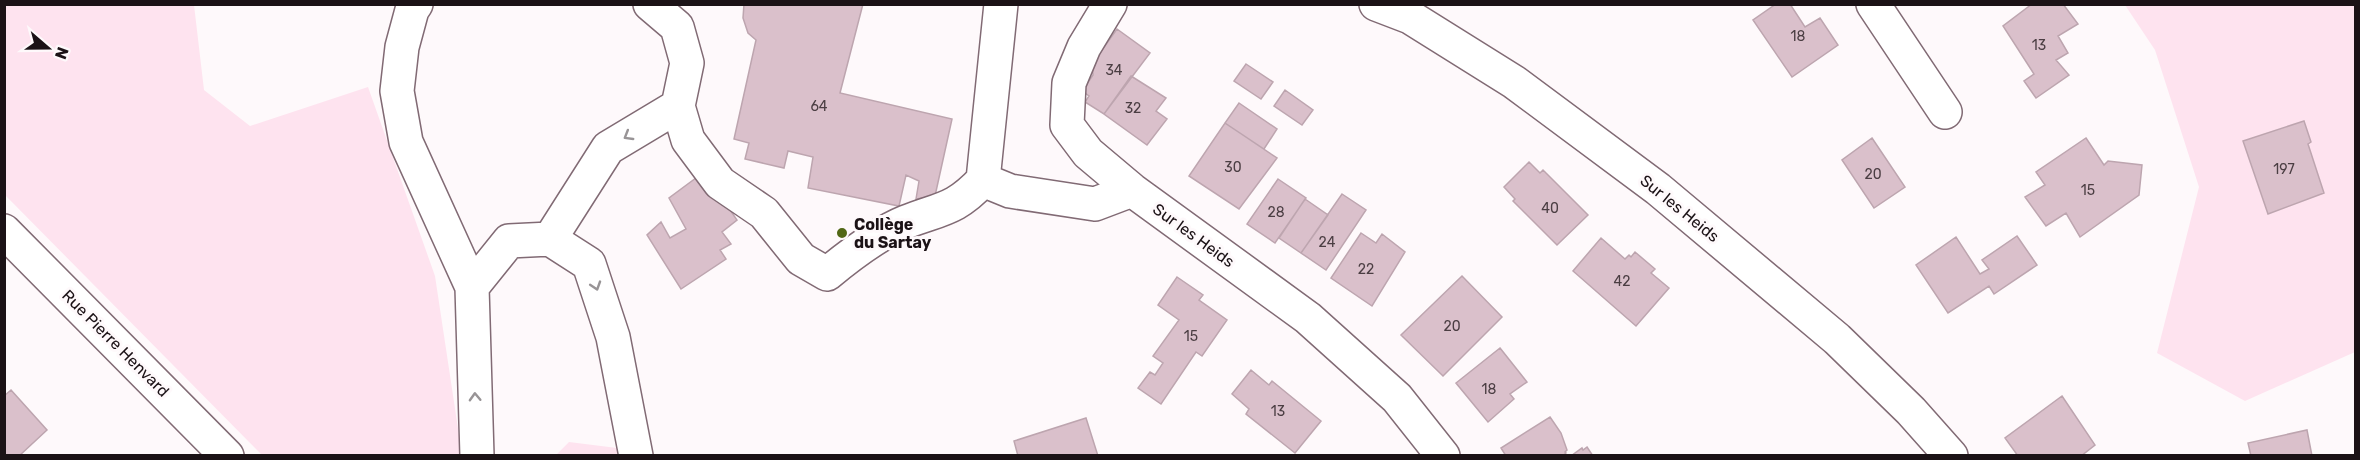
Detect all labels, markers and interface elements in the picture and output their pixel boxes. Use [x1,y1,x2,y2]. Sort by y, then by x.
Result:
north arrow [18,18,78,78]
house number: 18 [1791,28,1806,45]
house number: 13 [2032,37,2046,54]
text: N [51,44,73,62]
house number: 34 [1105,62,1123,79]
house number: 64 [810,98,828,115]
house number: 32 [1125,100,1141,117]
one-way arrow [624,128,634,140]
house number: 30 [1224,159,1242,176]
house number: 197 [2273,161,2295,178]
house number: 20 [1864,166,1882,183]
street label: Sur les Heids [1636,171,1723,246]
house number: 15 [2081,182,2095,199]
street label: Sur les Heids [1149,199,1238,271]
house number: 40 [1541,200,1559,217]
house number: 28 [1267,204,1285,221]
place label: Collège du Sartay [854,215,932,252]
marker: Collège du Sartay [835,226,849,240]
house number: 24 [1319,234,1336,251]
house number: 22 [1358,261,1374,278]
house number: 42 [1614,273,1630,290]
one-way arrow [589,280,601,291]
street label: Rue Pierre Henvard [58,286,173,401]
house number: 20 [1443,318,1461,335]
house number: 15 [1184,328,1198,345]
house number: 18 [1482,381,1497,398]
one-way arrow [469,393,482,402]
house number: 13 [1271,403,1285,420]

